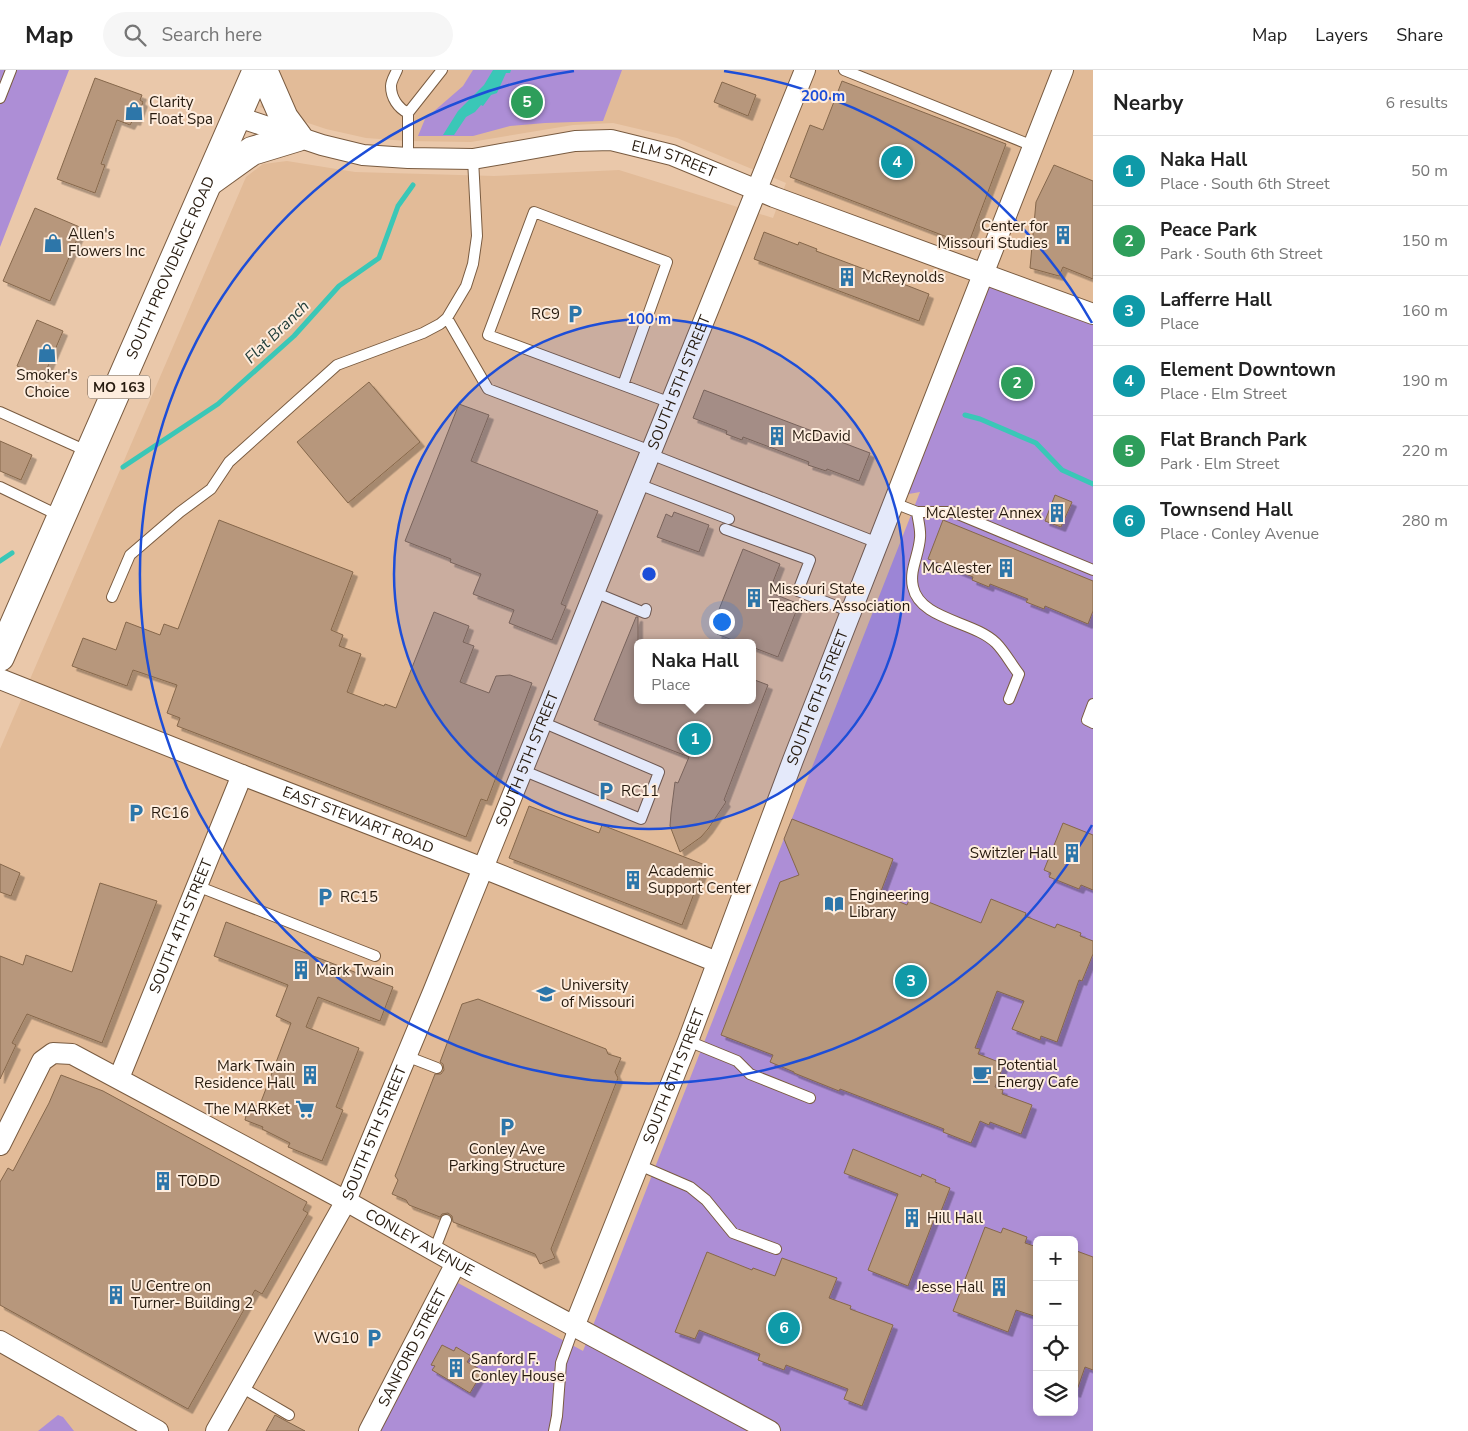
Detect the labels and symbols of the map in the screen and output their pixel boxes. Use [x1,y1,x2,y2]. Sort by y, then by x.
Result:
pin: 5 [511,83,543,121]
text: 200 m [801,86,845,106]
place label: Clarity Float Spa [149,92,213,129]
shop icon: Clarity Float Spa [123,100,145,122]
street label: ELM STREET [630,135,719,182]
pin: 4 [881,143,913,181]
street label: SOUTH PROVIDENCE ROAD [122,173,219,362]
place label: Center for Missouri Studies [938,216,1049,253]
place label: Allen's Flowers Inc [68,224,145,261]
building icon: Center for Missouri Studies [1052,224,1074,246]
shop icon: Allen's Flowers Inc [42,232,64,254]
building icon: McReynolds [836,266,858,288]
place label: McReynolds [862,267,944,287]
water label: Flat Branch [240,296,314,368]
parking icon: RC9 [564,303,586,325]
place label: RC9 [531,304,560,324]
text: 100 m [627,309,671,329]
street label: SOUTH 5TH STREET [643,312,715,453]
shop icon: Smoker's Choice [36,342,58,364]
pin: 2 [1001,364,1033,402]
place label: Smoker's Choice [16,365,78,402]
road number: MO 163 [88,376,150,398]
building icon: McDavid [766,425,788,447]
place label: McDavid [792,426,851,446]
building icon: McAlester Annex [1046,502,1068,524]
place label: McAlester Annex [926,503,1042,523]
building icon: McAlester [995,557,1017,579]
place label: McAlester [922,558,992,578]
centre of rings [640,565,658,583]
place label: Missouri State Teachers Association [769,579,910,616]
building icon: Missouri State Teachers Association [743,587,765,609]
your location [709,609,735,635]
street label: SOUTH 6TH STREET [782,627,853,768]
street label: SOUTH 5TH STREET [491,688,563,829]
pin: 1 [679,720,711,758]
parking icon: RC11 [595,780,617,802]
place label: RC11 [621,781,659,801]
street label: EAST STEWART ROAD [280,782,437,858]
parking icon: RC16 [125,802,147,824]
place label: RC16 [151,803,189,823]
building icon: Switzler Hall [1061,842,1083,864]
place label: Switzler Hall [970,843,1058,863]
street label: SOUTH 4TH STREET [144,856,217,996]
place label: Academic Support Center [648,861,752,898]
building icon: Academic Support Center [622,869,644,891]
place label: Engineering Library [849,885,929,922]
parking icon: RC15 [314,886,336,908]
place label: RC15 [340,887,378,907]
library icon: Engineering Library [823,893,845,915]
building icon: Mark Twain [290,959,312,981]
place label: Mark Twain [316,960,394,980]
pin: 3 [895,962,927,1000]
place label: University of Missouri [561,975,634,1012]
school or university icon: University of Missouri [535,983,557,1005]
street label: SOUTH 6TH STREET [638,1006,709,1147]
place label: Potential Energy Cafe [997,1055,1078,1092]
place label: Mark Twain Residence Hall [194,1056,296,1093]
street label: SOUTH 5TH STREET [338,1063,411,1203]
cafe icon: Potential Energy Cafe [971,1063,993,1085]
building icon: Mark Twain Residence Hall [299,1064,321,1086]
supermarket icon: The MARKet [294,1098,316,1120]
place label: The MARKet [204,1099,291,1119]
parking icon: Conley Ave Parking Structure [496,1116,518,1138]
place label: Conley Ave Parking Structure [449,1139,565,1176]
building icon: TODD [152,1170,174,1192]
place label: TODD [178,1171,220,1191]
street label: CONLEY AVENUE [362,1204,478,1281]
building icon: Hill Hall [901,1207,923,1229]
place label: Hill Hall [927,1208,983,1228]
place label: U Centre on Turner- Building 2 [131,1276,253,1313]
building icon: Jesse Hall [988,1276,1010,1298]
place label: Jesse Hall [916,1277,985,1297]
building icon: U Centre on Turner- Building 2 [105,1284,127,1306]
street label: SANFORD STREET [373,1285,451,1410]
pin: 6 [768,1309,800,1347]
parking icon: WG10 [363,1327,385,1349]
place label: WG10 [314,1328,359,1348]
place label: Sanford F. Conley House [471,1349,565,1386]
building icon: Sanford F. Conley House [445,1357,467,1379]

